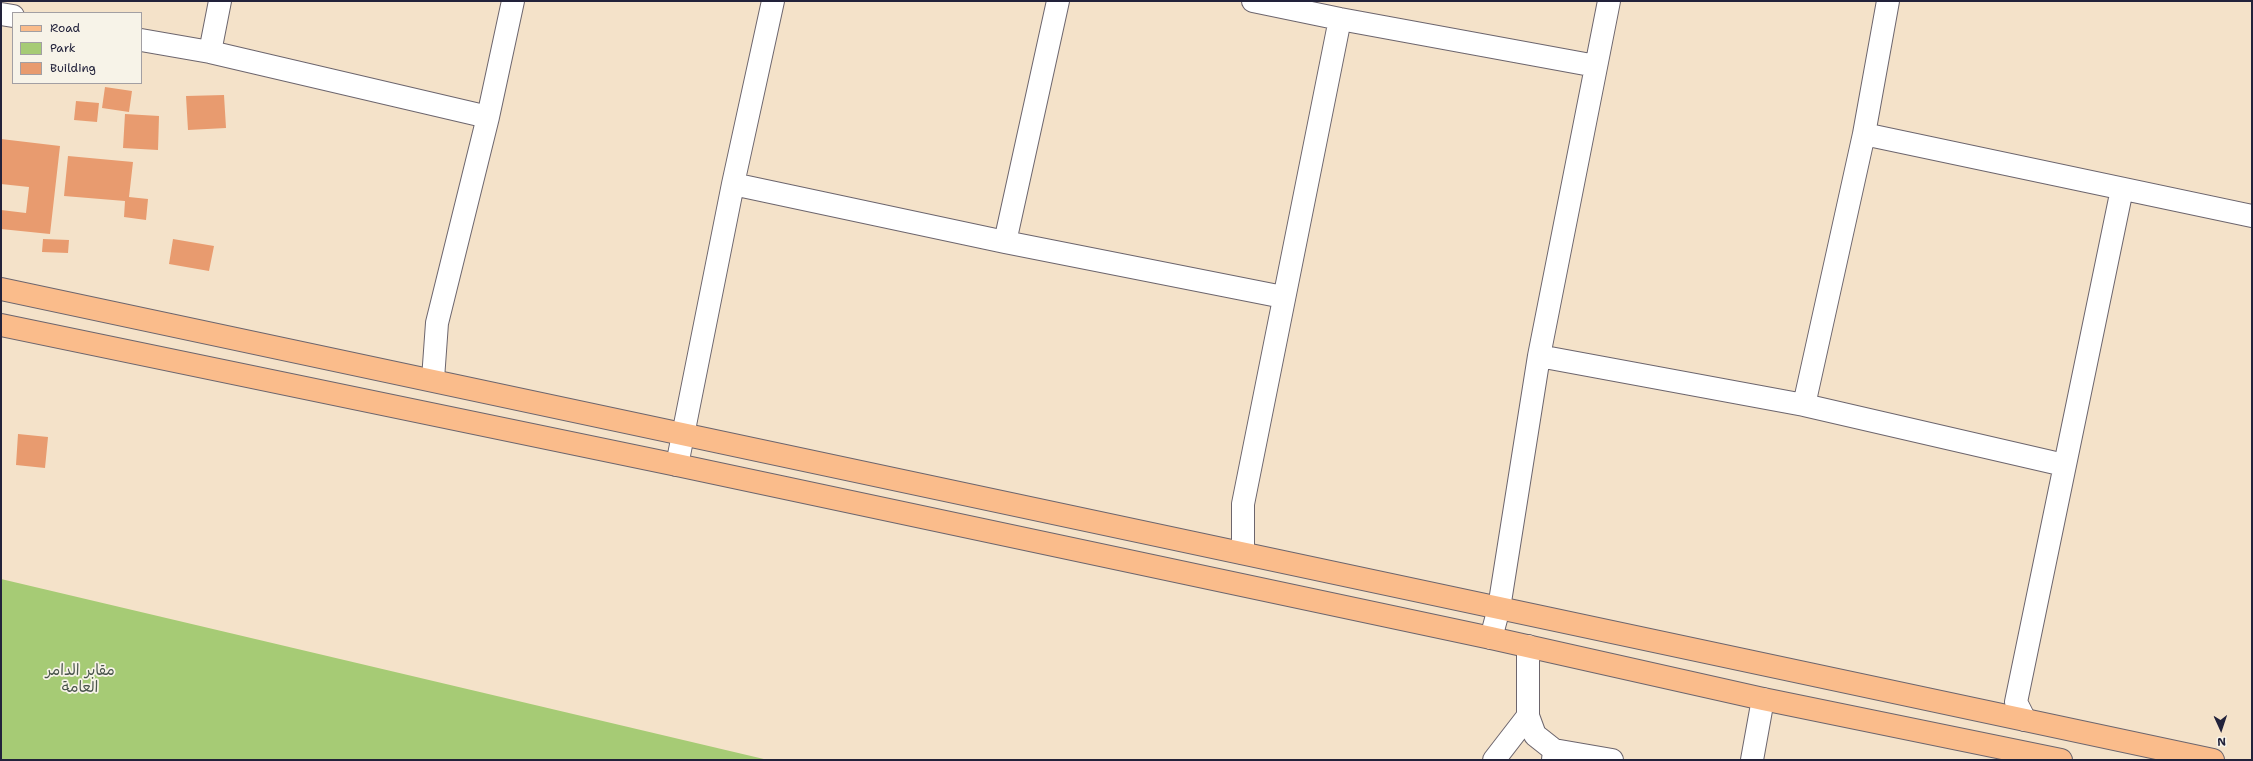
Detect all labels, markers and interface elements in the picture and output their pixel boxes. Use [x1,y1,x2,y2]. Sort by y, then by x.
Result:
legend [12,12,142,84]
text: Road [50,20,80,36]
text: Park [50,40,76,56]
text: Building [50,60,96,76]
park label: مقابر الدامر العامة [45,662,115,697]
north arrow [2201,709,2241,749]
text: N [2217,734,2226,749]

